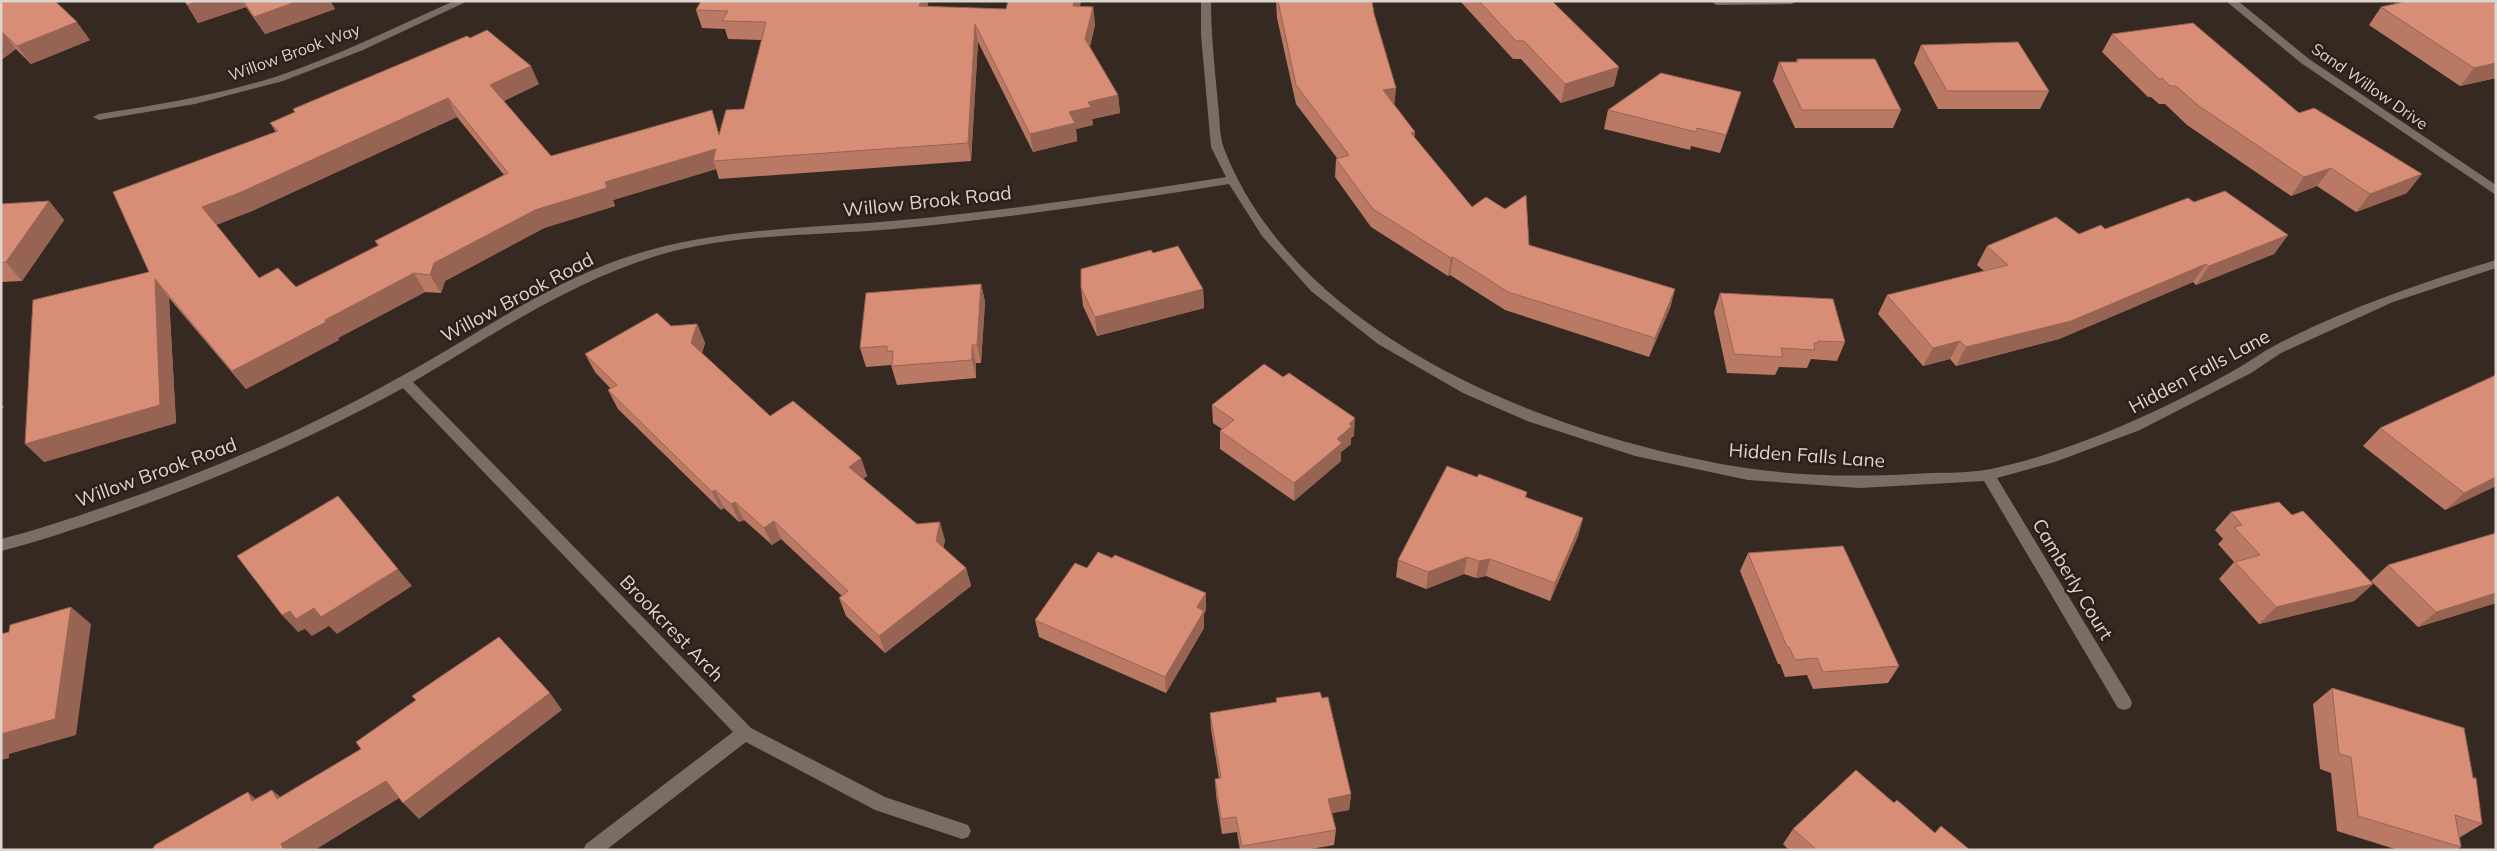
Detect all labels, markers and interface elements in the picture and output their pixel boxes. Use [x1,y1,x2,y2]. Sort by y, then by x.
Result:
street label: Willow Brook Way [226,19,363,85]
street label: Sand Willow Drive [2308,38,2432,134]
street label: Willow Brook Road [841,180,1013,222]
street label: Willow Brook Road [436,247,598,347]
street label: Hidden Falls Lane [2124,324,2274,418]
street label: Willow Brook Road [72,432,240,512]
street label: Hidden Falls Lane [1728,438,1886,472]
street label: Camberly Court [2027,514,2119,644]
street label: Brookcrest Arch [615,569,729,687]

